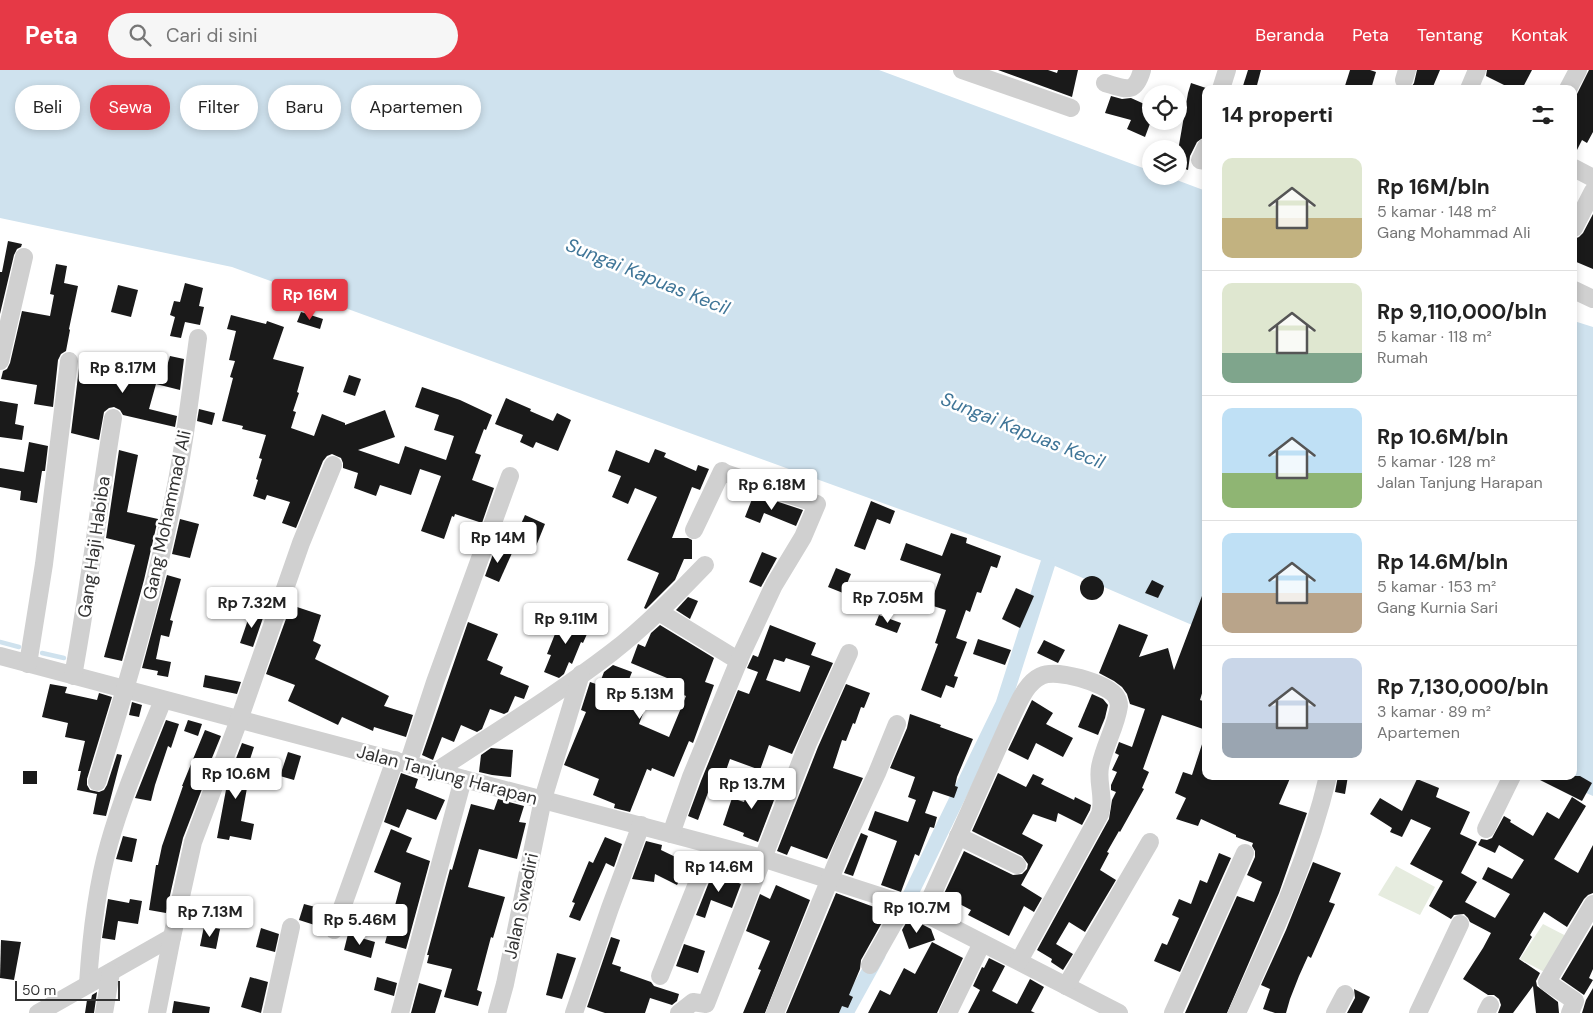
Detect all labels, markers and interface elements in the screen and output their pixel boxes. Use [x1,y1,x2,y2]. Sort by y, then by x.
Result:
search box [108,13,458,58]
text: Peta [25,20,78,51]
icon: search [126,21,154,49]
text: Cari di sini [166,23,258,48]
text: Beranda [1255,23,1324,47]
text: Peta [1352,23,1389,47]
text: Tentang [1417,23,1483,47]
text: Kontak [1511,23,1568,47]
chip: Beli [15,85,80,130]
chip: Sewa [90,85,170,130]
chip: Filter [180,85,258,130]
chip: Baru [268,85,341,130]
chip: Apartemen [351,85,481,130]
map controls [1142,85,1187,185]
button: locate [1142,85,1187,130]
text: 14 properti [1222,101,1333,129]
icon: filters [1529,101,1557,129]
button: layers [1142,140,1187,185]
text: Rp 16M/bln [1377,173,1490,201]
icon: home [1262,178,1322,238]
text: 5 kamar · 148 m² [1377,201,1497,222]
text: Gang Mohammad Ali [1377,222,1531,243]
water label: Sungai Kapuas Kecil [562,232,734,321]
pin: Rp 16M [269,278,351,321]
text: Rp 16M [283,284,337,305]
text: Rp 9,110,000/bln [1377,298,1547,326]
icon: home [1262,303,1322,363]
text: 5 kamar · 118 m² [1377,326,1492,347]
text: Rumah [1377,347,1428,368]
pin: Rp 8.17M [71,352,175,394]
text: Rp 8.17M [90,357,156,378]
water label: Sungai Kapuas Kecil [937,386,1109,475]
text: Rp 10.6M/bln [1377,423,1508,451]
street label: Gang Mohammad Ali [137,428,197,602]
icon: home [1262,428,1322,488]
text: 5 kamar · 128 m² [1377,451,1496,472]
pin: Rp 6.18M [720,468,824,511]
text: Jalan Tanjung Harapan [1377,472,1543,493]
text: Rp 6.18M [738,474,806,495]
street label: Gang Haji Habiba [72,475,116,619]
pin: Rp 14M [457,522,539,564]
text: Rp 14M [471,527,525,548]
text: Rp 14.6M/bln [1377,548,1508,576]
icon: home [1262,553,1322,613]
text: 5 kamar · 153 m² [1377,576,1496,597]
pin: Rp 7.05M [836,582,940,624]
pin: Rp 7.32M [200,586,304,629]
text: Rp 7.05M [853,587,923,608]
text: Rp 7.32M [217,592,287,613]
text: Gang Kurnia Sari [1377,597,1498,618]
pin: Rp 9.11M [514,602,618,645]
text: Rp 9.11M [534,608,598,629]
text: Rp 7,130,000/bln [1377,673,1549,701]
pin: Rp 5.13M [588,678,692,720]
icon: home [1262,678,1322,738]
text: Rp 5.13M [606,683,674,704]
text: 3 kamar · 89 m² [1377,701,1491,722]
text: Apartemen [1377,722,1460,743]
street label: Jalan Tanjung Harapan [354,739,540,811]
pin: Rp 10.6M [184,758,288,800]
text: Rp 10.6M [202,763,270,784]
pin: Rp 13.7M [700,768,804,810]
text: Rp 13.7M [719,773,785,794]
pin: Rp 14.6M [667,850,771,893]
street label: Jalan Swadiri [498,851,544,961]
text: Rp 14.6M [685,856,753,877]
pin: Rp 10.7M [865,892,969,934]
pin: Rp 7.13M [158,896,262,938]
text: Rp 10.7M [883,897,951,918]
text: Rp 7.13M [177,901,243,922]
pin: Rp 5.46M [308,904,412,946]
text: Rp 5.46M [323,909,397,930]
scale bar [15,978,120,1001]
text: 50 m [22,981,56,999]

